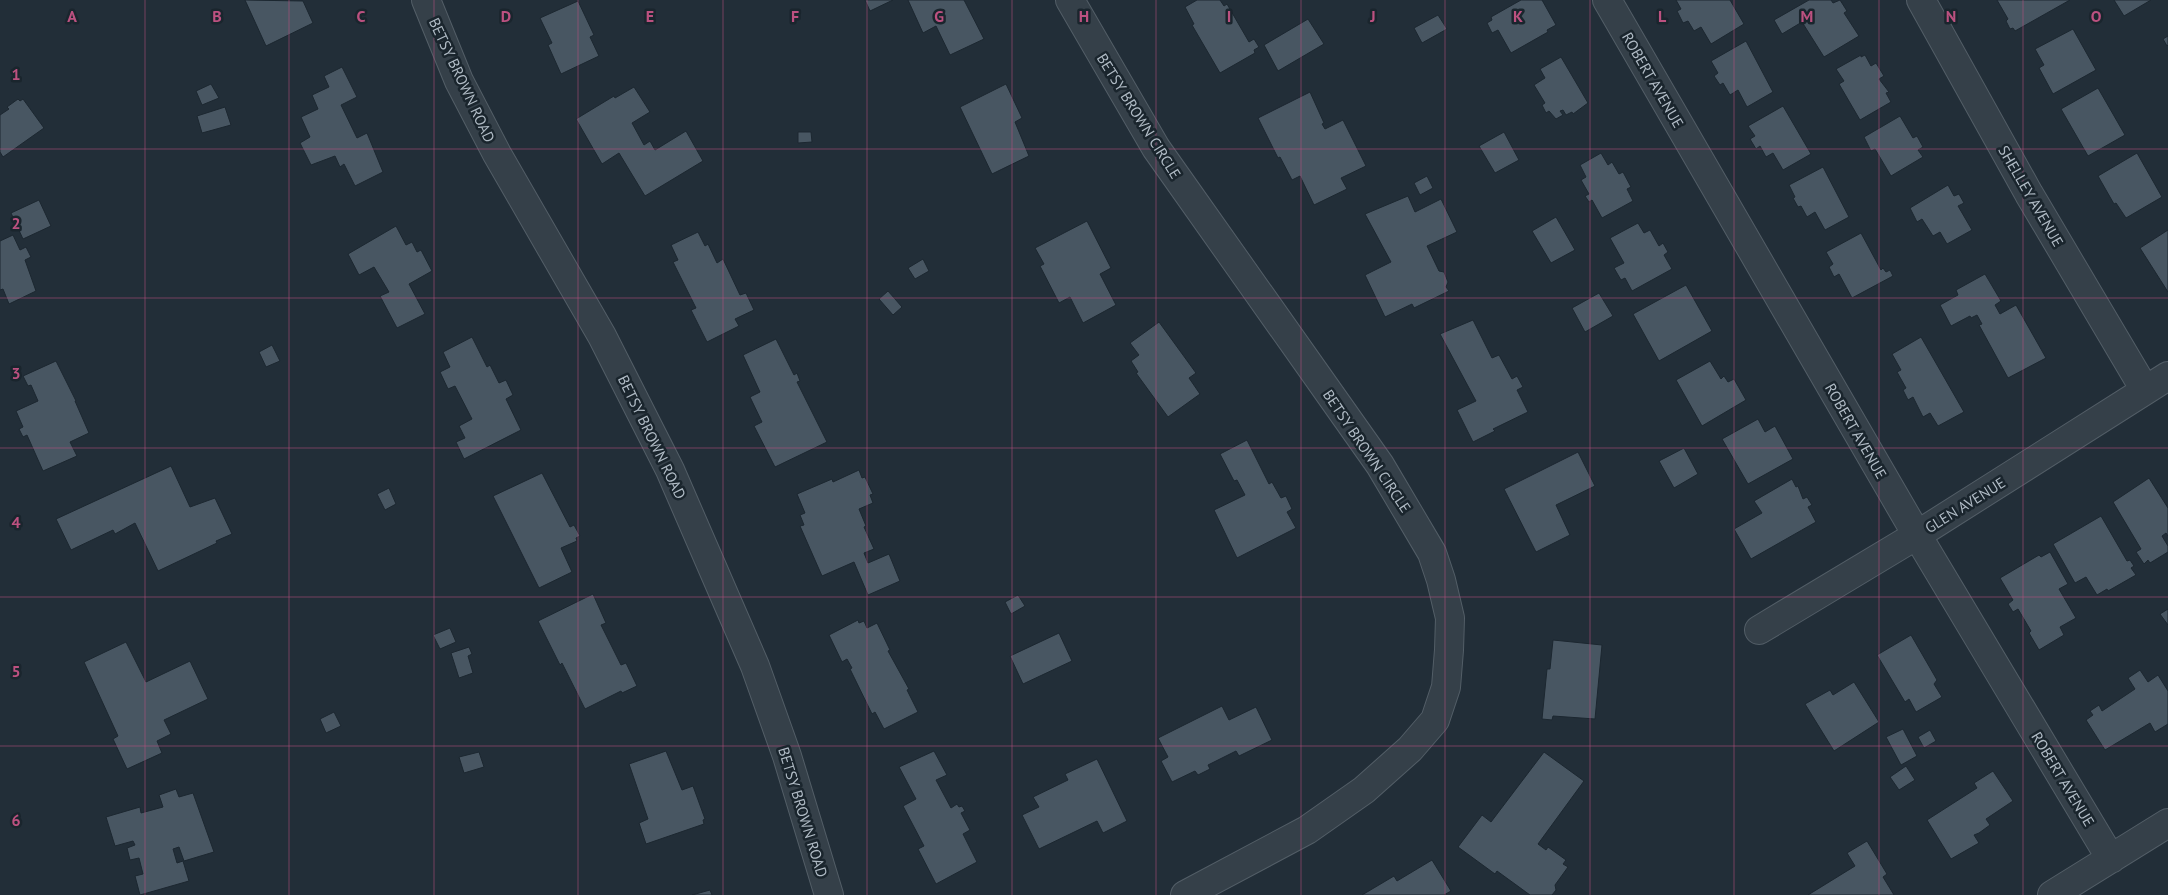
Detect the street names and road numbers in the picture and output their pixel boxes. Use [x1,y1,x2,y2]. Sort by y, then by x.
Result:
street label: BETSY BROWN ROAD [425,15,499,145]
street label: ROBERT AVENUE [1618,29,1688,131]
street label: BETSY BROWN CIRCLE [1093,50,1185,182]
street label: SHELLEY AVENUE [1994,142,2068,250]
street label: BETSY BROWN ROAD [614,372,690,502]
street label: ROBERT AVENUE [1821,380,1891,482]
street label: BETSY BROWN CIRCLE [1319,386,1415,516]
street label: GLEN AVENUE [1921,473,2009,537]
street label: ROBERT AVENUE [2027,728,2099,830]
street label: BETSY BROWN ROAD [774,745,832,879]

